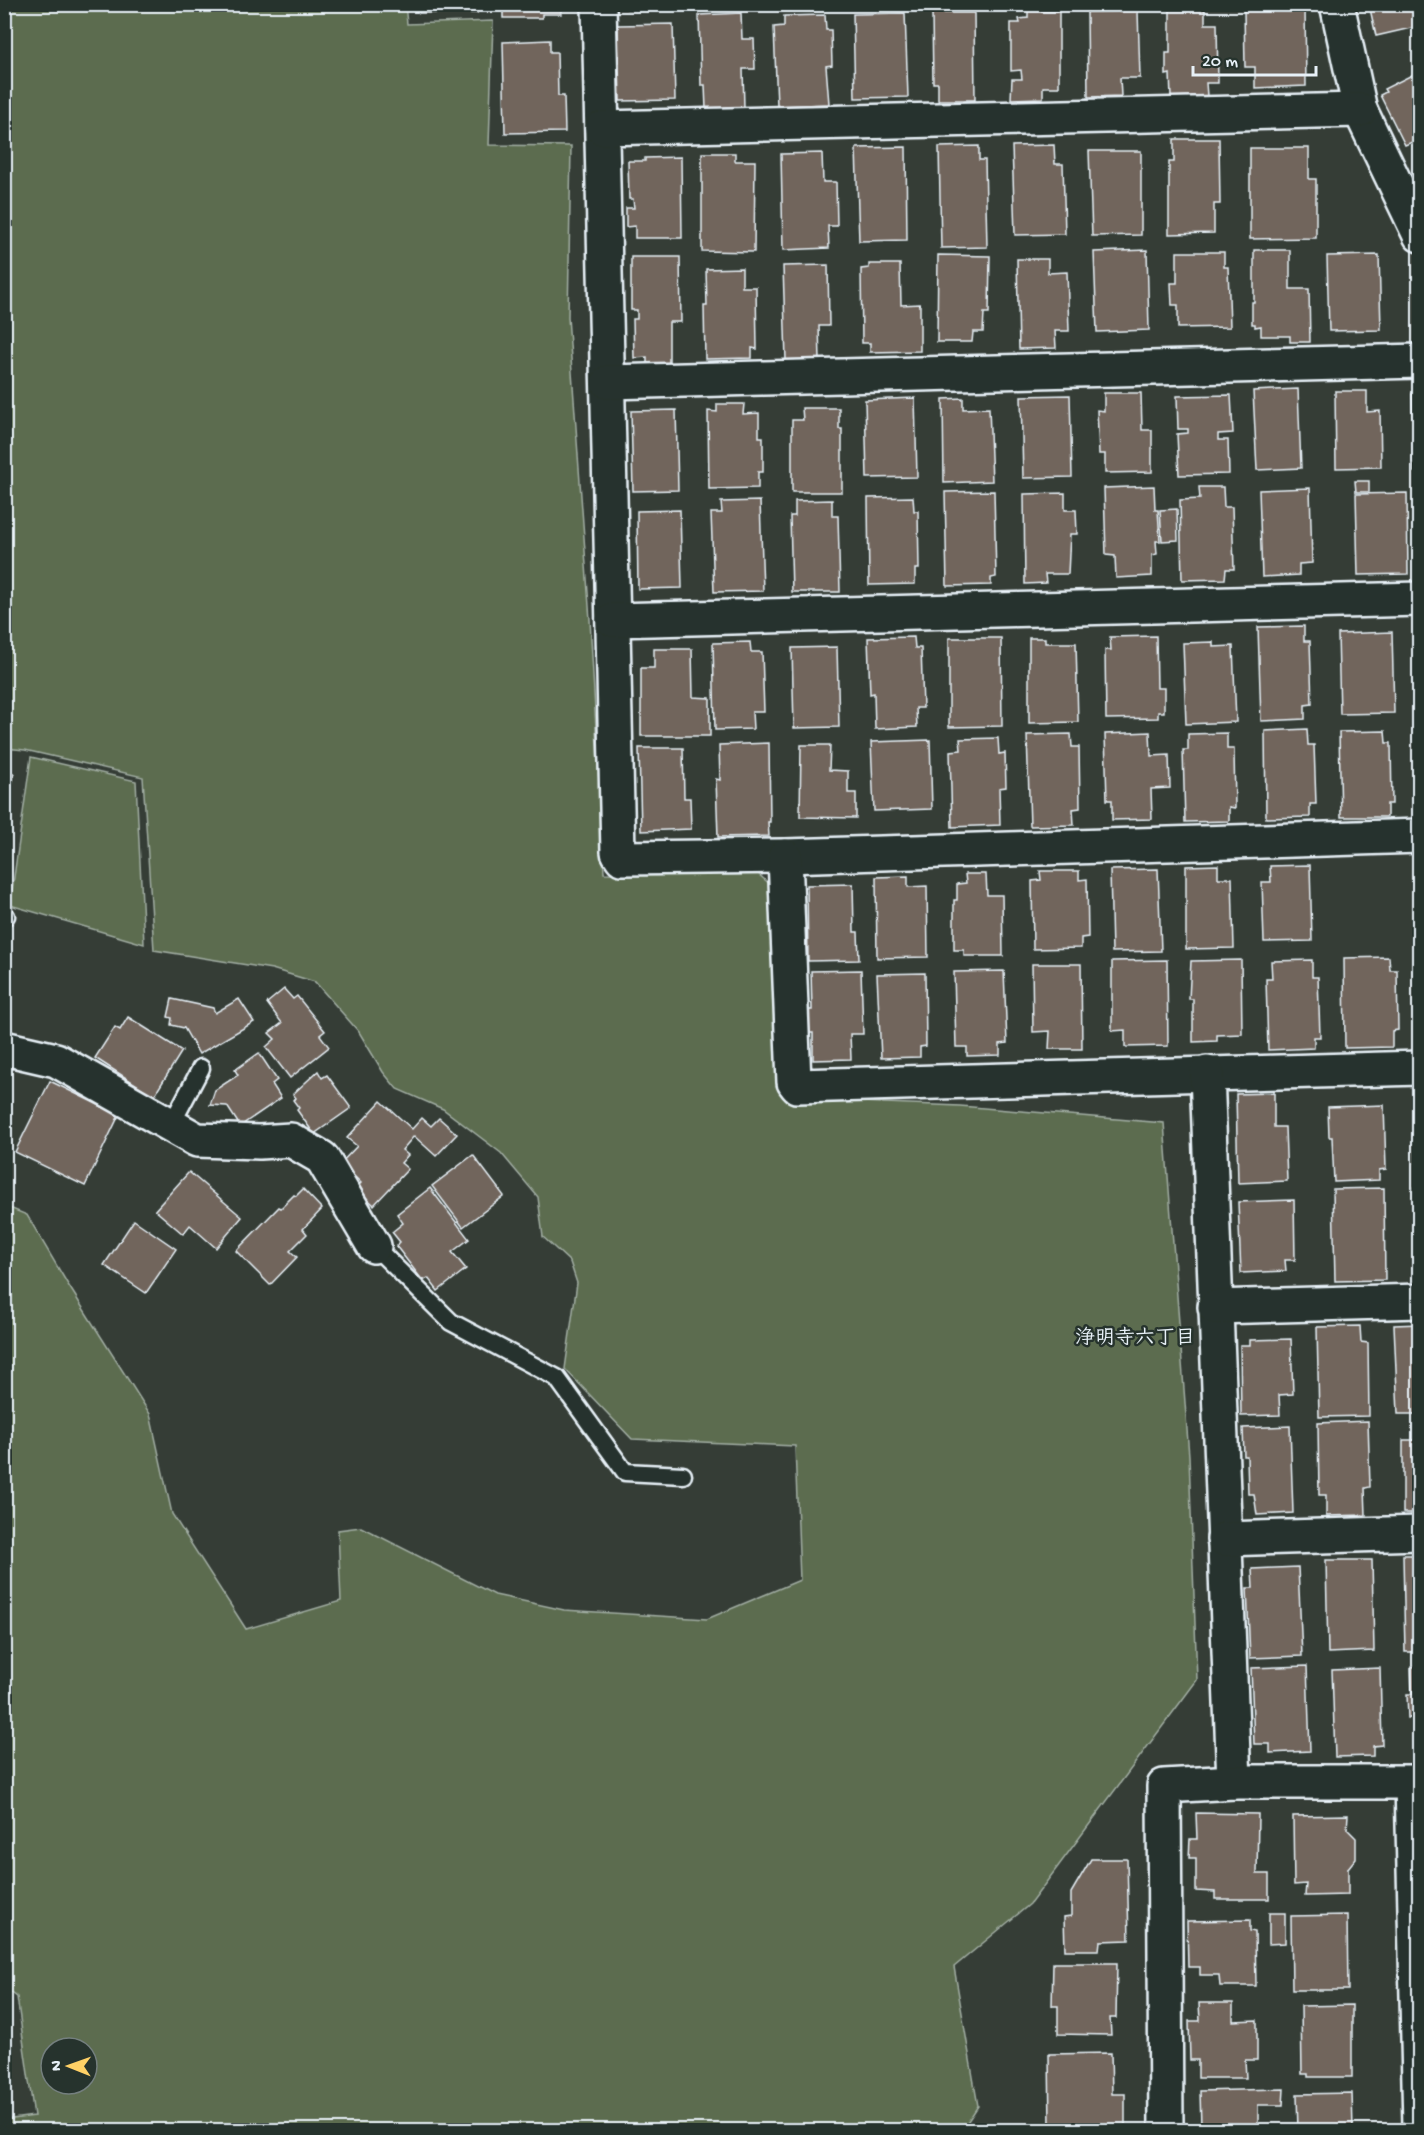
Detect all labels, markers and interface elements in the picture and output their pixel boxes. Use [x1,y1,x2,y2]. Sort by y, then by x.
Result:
scale bar [1193,39,1316,77]
text: 20 m [1202,52,1238,73]
district label: 浄明寺六丁目 [1075,1326,1195,1351]
north arrow [39,2036,99,2096]
text: N [48,2060,67,2071]

